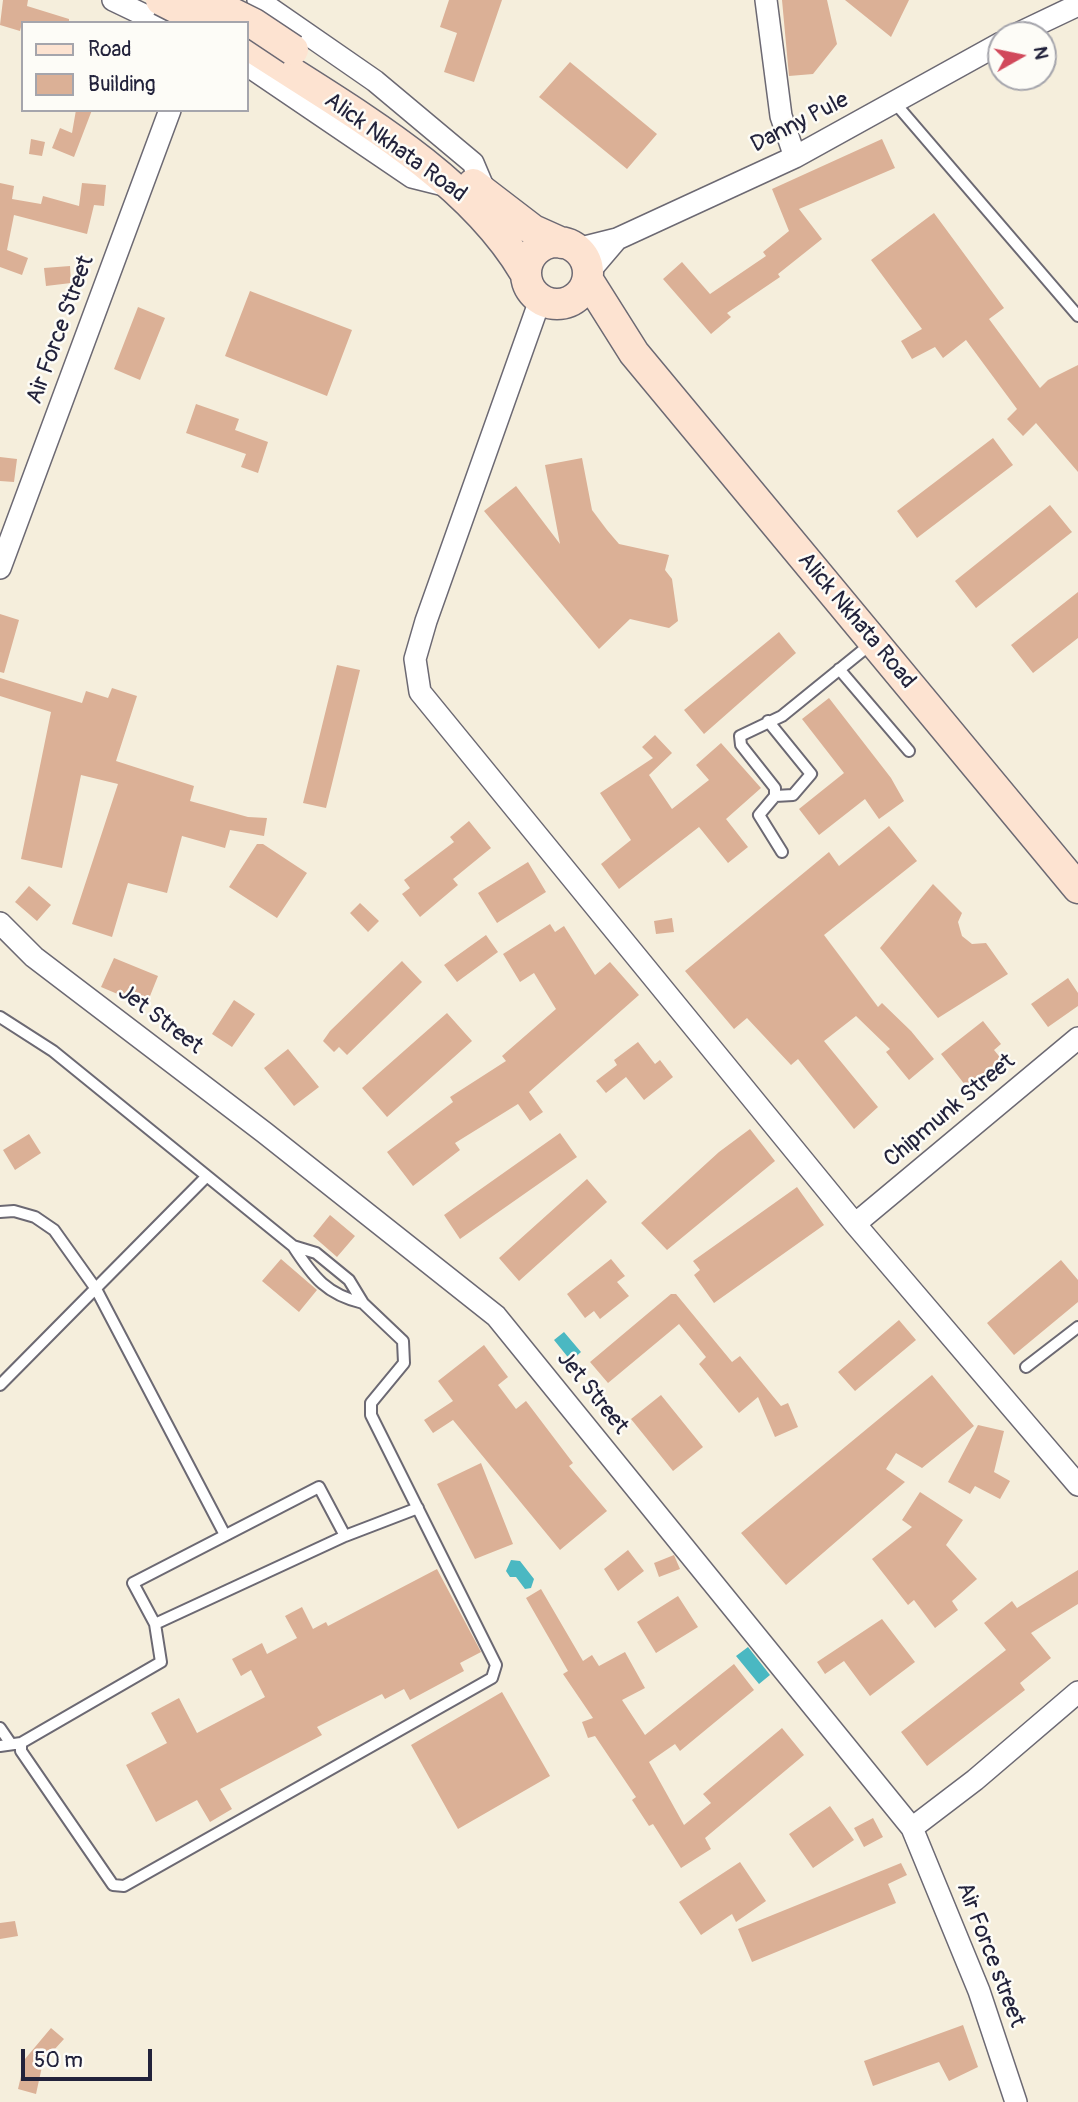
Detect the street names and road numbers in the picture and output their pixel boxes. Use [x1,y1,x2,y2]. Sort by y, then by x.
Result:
street label: Alick Nkhata Road [318,87,472,209]
street label: Danny Pule [747,87,853,159]
street label: Air Force Street [21,252,101,408]
street label: Alick Nkhata Road [791,547,921,695]
street label: Jet Street [112,979,208,1061]
street label: Chipmunk Street [879,1048,1021,1174]
street label: Jet Street [550,1346,634,1440]
street label: Air Force street [950,1879,1030,2031]

